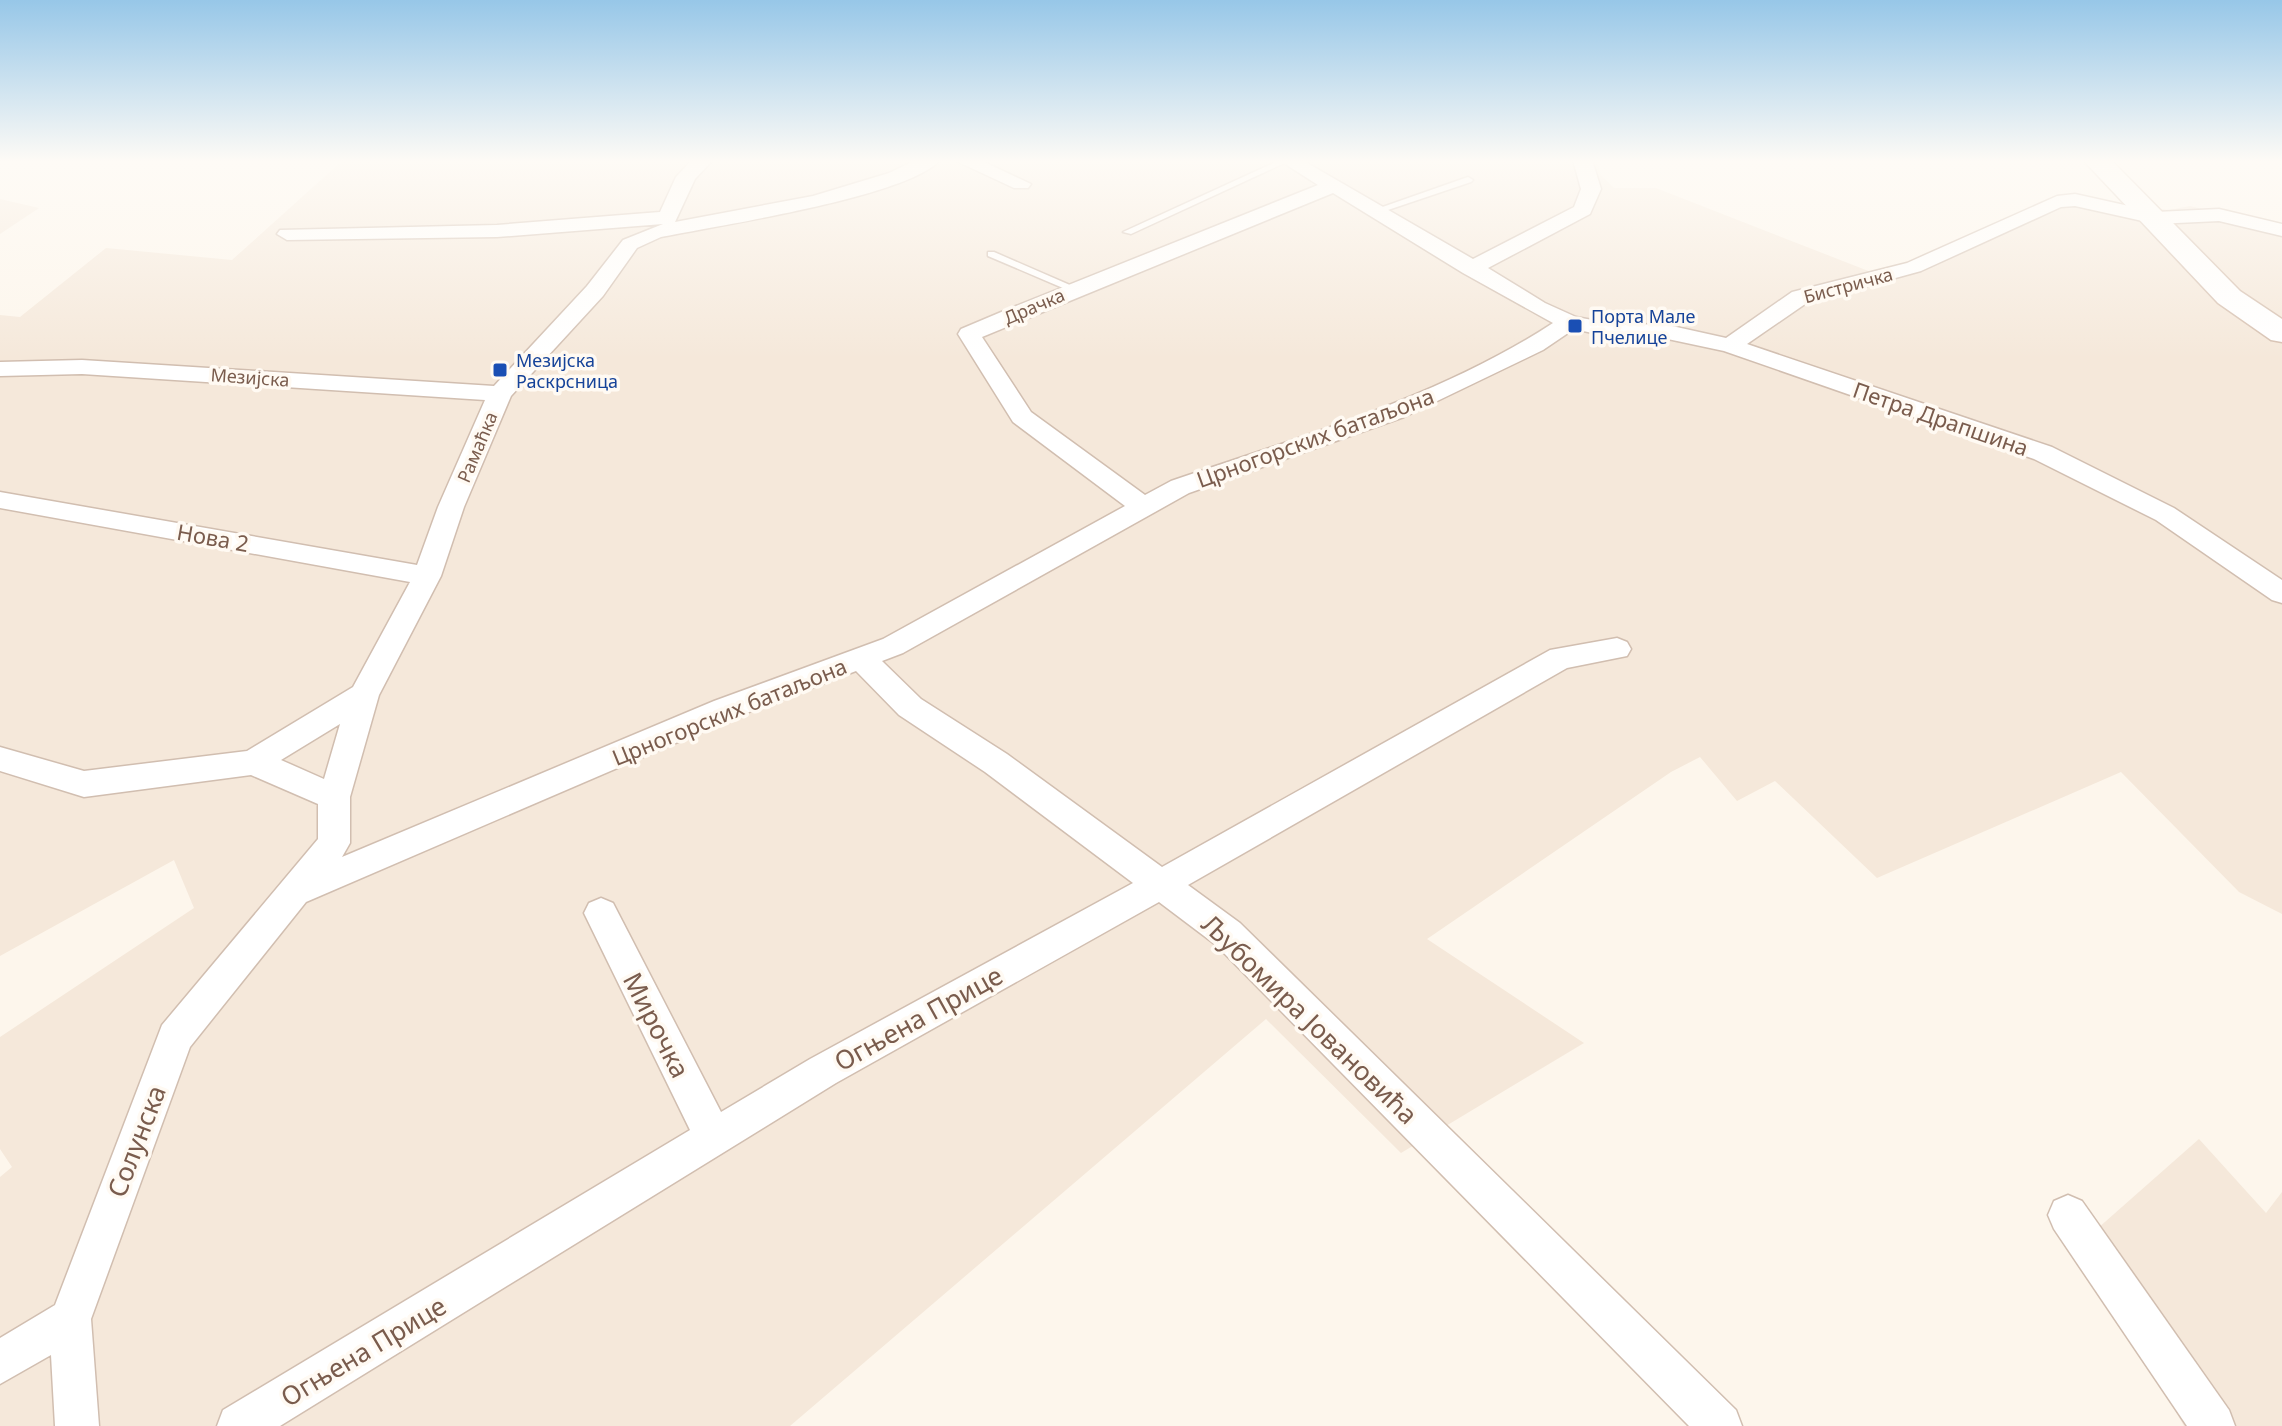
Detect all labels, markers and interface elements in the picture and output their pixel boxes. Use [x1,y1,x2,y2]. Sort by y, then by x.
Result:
street label: Бистричка [1801,262,1895,308]
street label: Драчка [1000,282,1068,330]
place label: Порта Мале Пчелице [1591,304,1696,349]
marker: Порта Мале Пчелице [1566,317,1584,335]
place label: Мезијска Раскрсница [516,348,618,393]
marker: Мезијска Раскрсница [491,361,509,379]
street label: Мезијска [210,362,290,392]
street label: Петра Драпшина [1849,374,2033,462]
street label: Црногорских батаљона [1192,380,1438,494]
street label: Рамаћка [451,408,503,486]
street label: Нова 2 [175,516,251,558]
street label: Црногорских батаљона [607,650,851,772]
street label: Љубомира Јовановића [1194,906,1426,1132]
street label: Огњена Прице [827,957,1009,1079]
street label: Мирочка [615,966,699,1084]
street label: Солунска [98,1080,174,1202]
street label: Огњена Прице [274,1287,452,1415]

